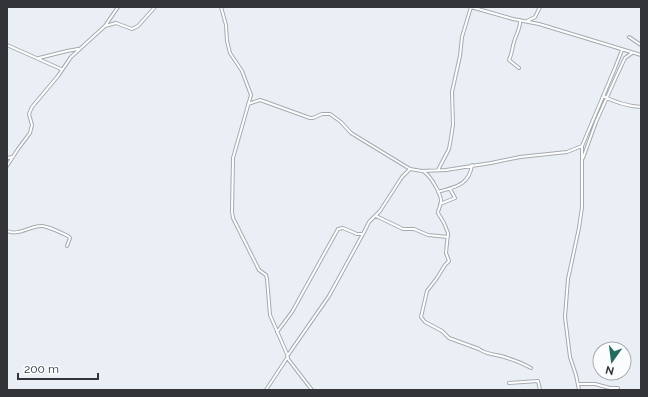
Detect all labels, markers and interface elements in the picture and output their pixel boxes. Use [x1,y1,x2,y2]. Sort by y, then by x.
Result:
north arrow [592,341,632,381]
scale bar [18,355,98,381]
text: 200 m [24,362,59,376]
text: N [604,363,615,378]

